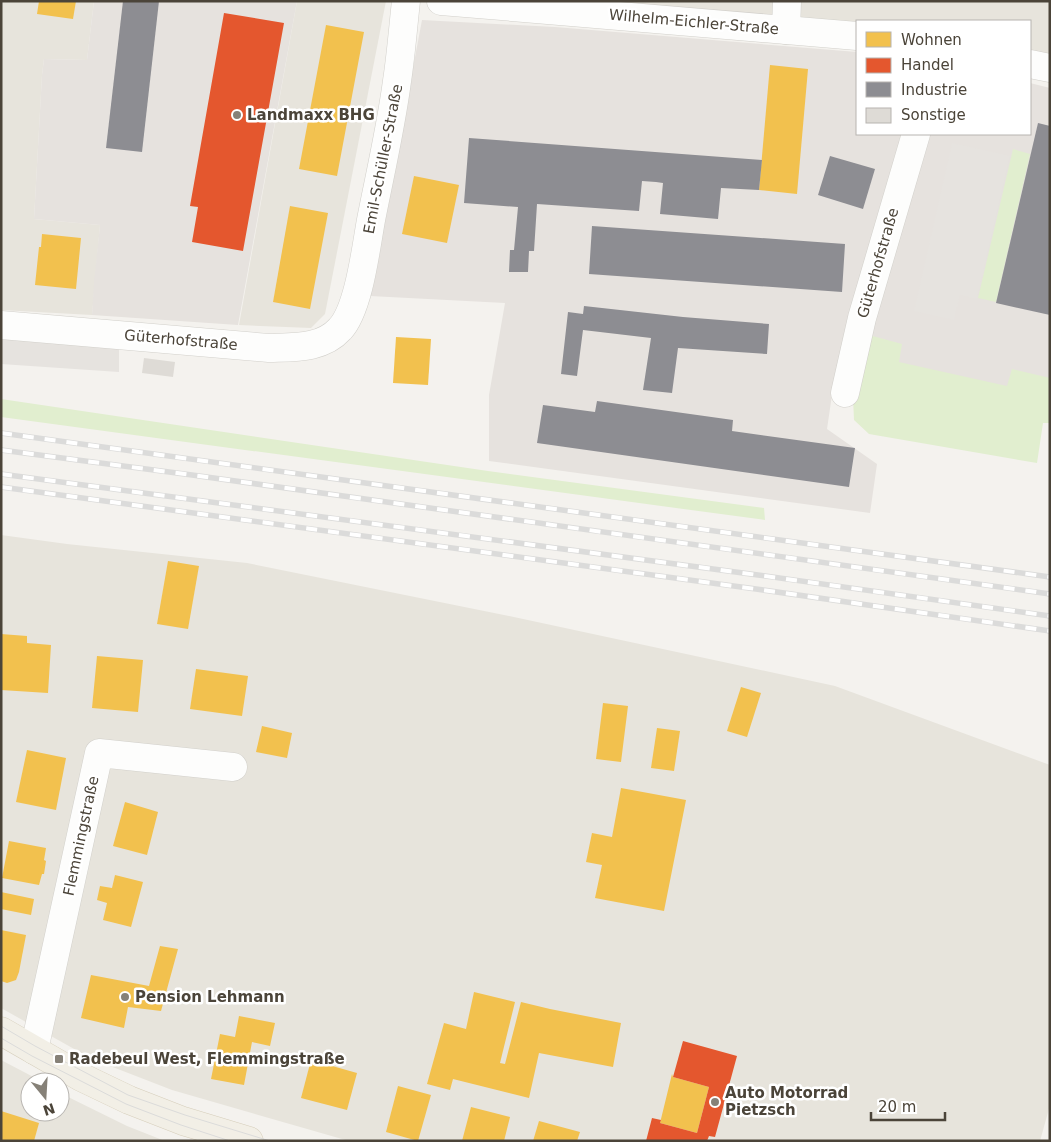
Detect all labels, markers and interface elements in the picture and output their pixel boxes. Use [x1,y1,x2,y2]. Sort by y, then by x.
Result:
street label: Wilhelm-Eichler-Straße [608,6,780,38]
legend [856,20,1031,135]
text: Wohnen [901,31,962,49]
text: Handel [901,56,954,74]
text: Industrie [901,81,967,99]
street label: Emil-Schüller-Straße [360,83,406,235]
place label: Landmaxx BHG [247,106,375,124]
text: Sonstige [901,106,966,124]
marker: Landmaxx BHG [231,109,243,121]
street label: Güterhofstraße [854,206,902,320]
street label: Güterhofstraße [124,326,238,354]
street label: Flemmingstraße [59,774,103,898]
place label: Pension Lehmann [135,988,285,1006]
marker: Pension Lehmann [119,991,131,1003]
place label: Radebeul West, Flemmingstraße [69,1050,345,1068]
marker: Radebeul West, Flemmingstraße [53,1053,65,1065]
north arrow [20,1072,70,1122]
place label: Auto Motorrad Pietzsch [725,1084,848,1119]
scale bar [871,1090,945,1122]
marker: Auto Motorrad Pietzsch [709,1096,721,1108]
text: 20 m [878,1098,916,1116]
text: N [41,1100,57,1119]

